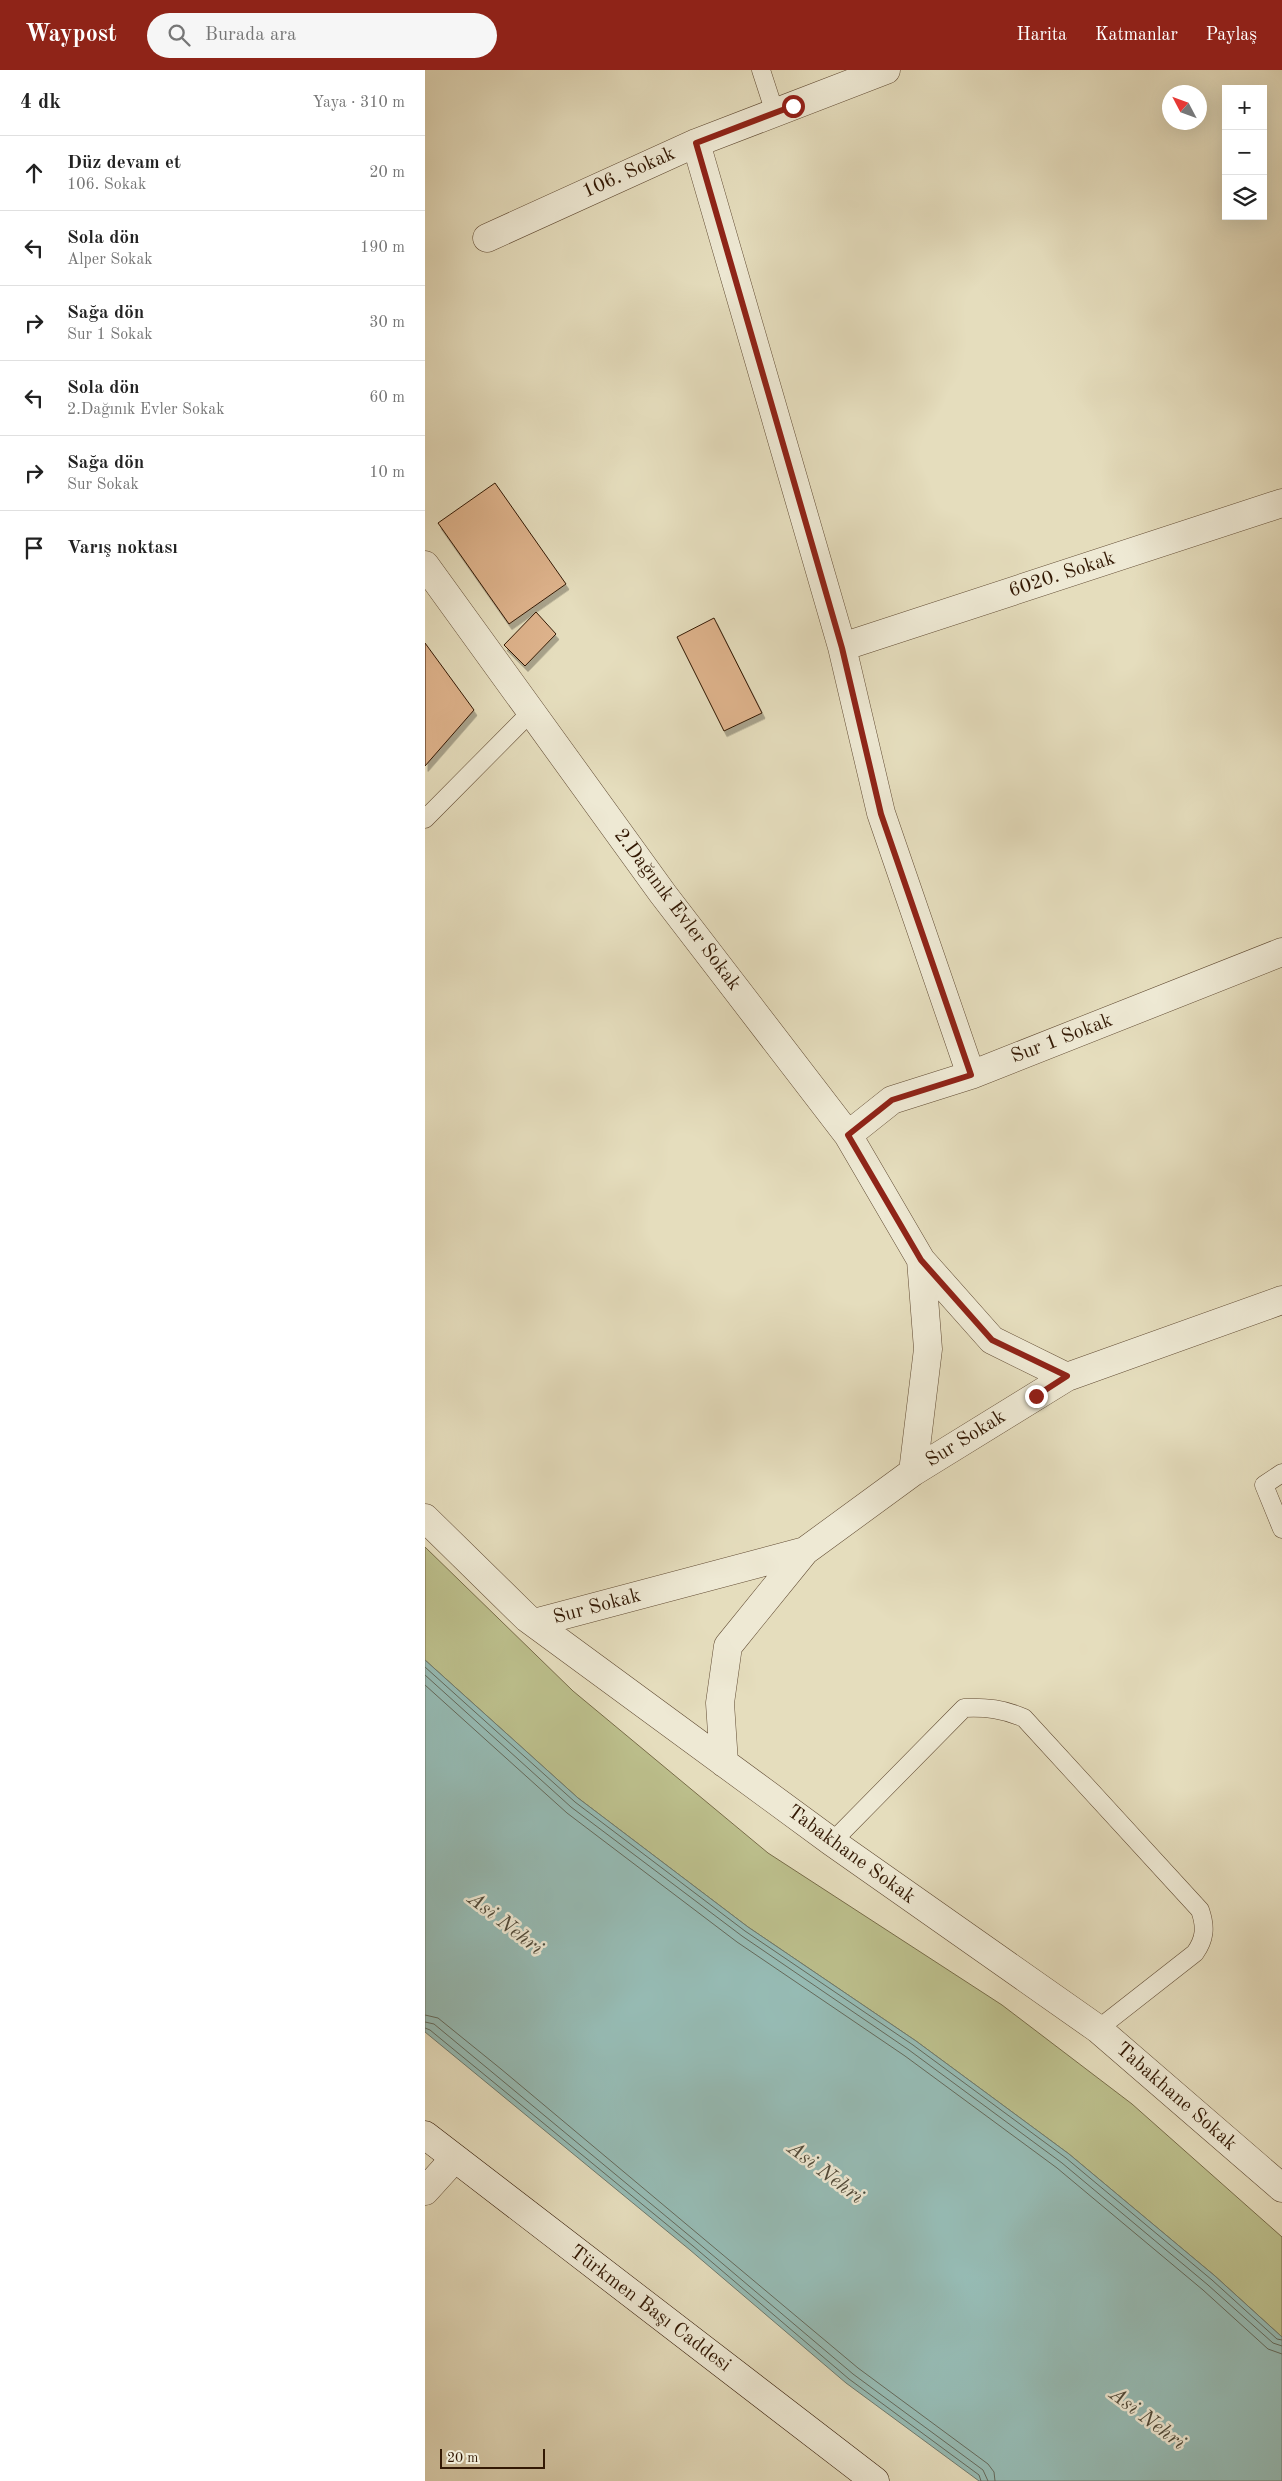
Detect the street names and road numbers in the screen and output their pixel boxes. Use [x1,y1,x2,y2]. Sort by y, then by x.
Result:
street label: 106. Sokak [580,144,678,202]
street label: 6020. Sokak [1006,548,1118,602]
street label: 2.Dağınık Evler Sokak [610,825,744,995]
street label: Sur 1 Sokak [1008,1010,1116,1068]
street label: Sur Sokak [923,1407,1009,1471]
street label: Sur Sokak [551,1586,643,1628]
street label: Tabakhane Sokak [783,1802,919,1908]
street label: Tabakhane Sokak [1112,2039,1240,2155]
street label: Türkmen Başı Caddesi [566,2242,734,2376]

